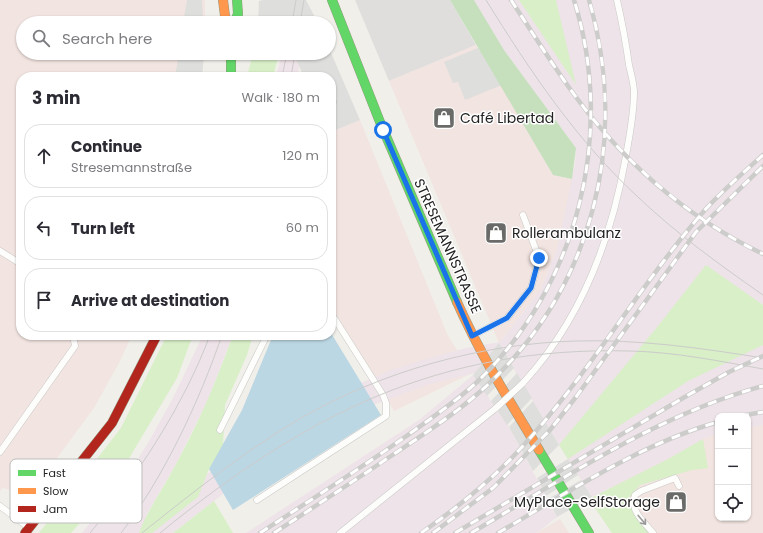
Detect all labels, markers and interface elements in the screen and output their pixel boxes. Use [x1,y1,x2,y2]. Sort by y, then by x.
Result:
search box [16,16,336,60]
icon: search [30,27,52,49]
text: Search here [62,28,152,49]
text: 3 min [32,86,80,110]
text: Walk · 180 m [242,88,320,107]
shop icon: Café Libertad [431,105,457,131]
place label: Café Libertad [460,108,554,128]
route start [374,121,392,139]
text: Continue [71,136,142,157]
icon: ahead [33,145,55,167]
text: 120 m [282,146,319,165]
text: Stresemannstraße [71,158,192,177]
street label: STRESEMANNSTRASSE [409,176,487,316]
icon: left [33,217,55,239]
text: Turn left [71,218,135,239]
text: 60 m [286,218,319,237]
shop icon: Rollerambulanz [483,220,509,246]
place label: Rollerambulanz [512,223,621,243]
route end [530,249,548,267]
icon: arrive [33,289,55,311]
text: Arrive at destination [71,290,229,311]
map controls [715,413,751,521]
button: + [715,413,751,449]
button: − [715,449,751,485]
legend [10,459,142,523]
text: Fast [43,465,66,481]
text: Slow [43,483,68,499]
button: locate [715,485,751,521]
shop icon: MyPlace-SelfStorage [663,489,689,515]
place label: MyPlace-SelfStorage [514,492,660,512]
text: Jam [43,501,68,517]
one-way arrow [638,514,647,525]

